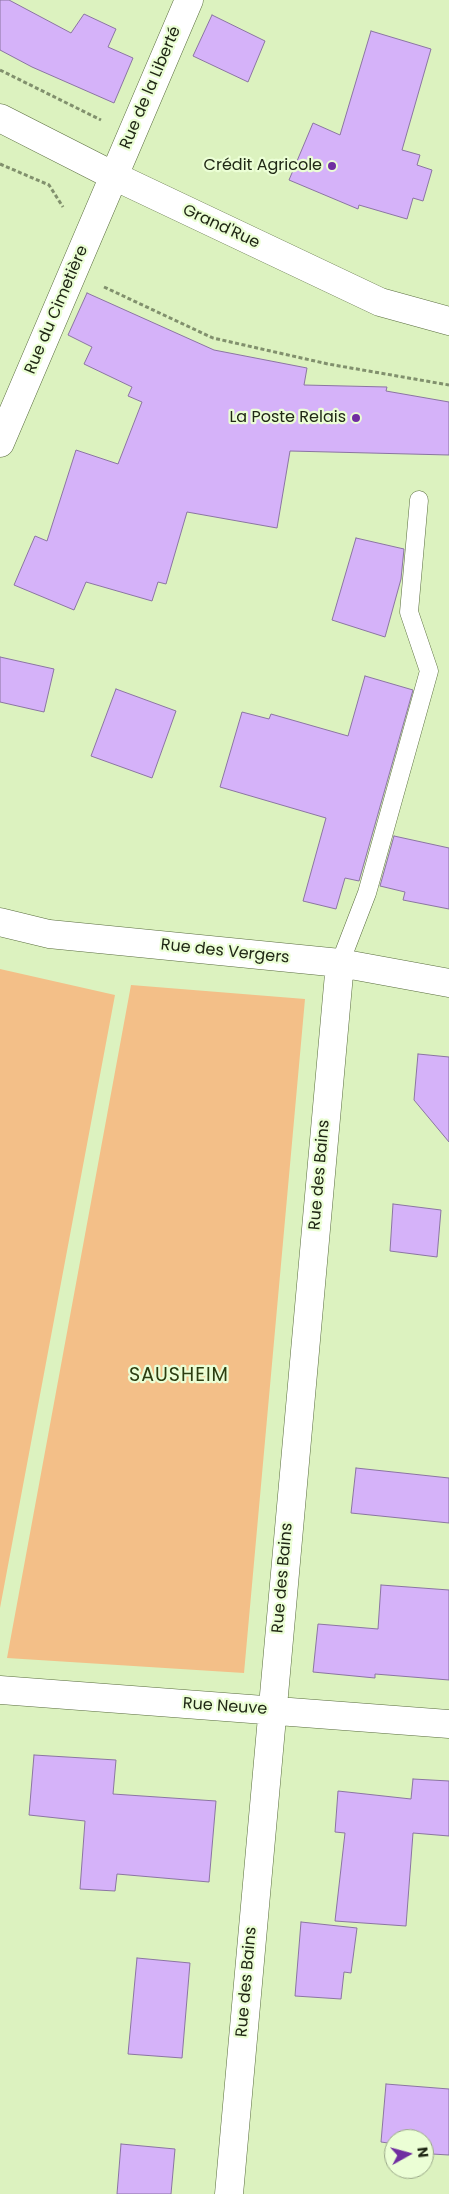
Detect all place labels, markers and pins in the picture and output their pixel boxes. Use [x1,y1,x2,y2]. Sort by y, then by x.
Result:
place label: Crédit Agricole [204,156,322,176]
marker: Crédit Agricole [326,160,338,172]
place label: La Poste Relais [229,408,346,428]
marker: La Poste Relais [350,412,362,424]

